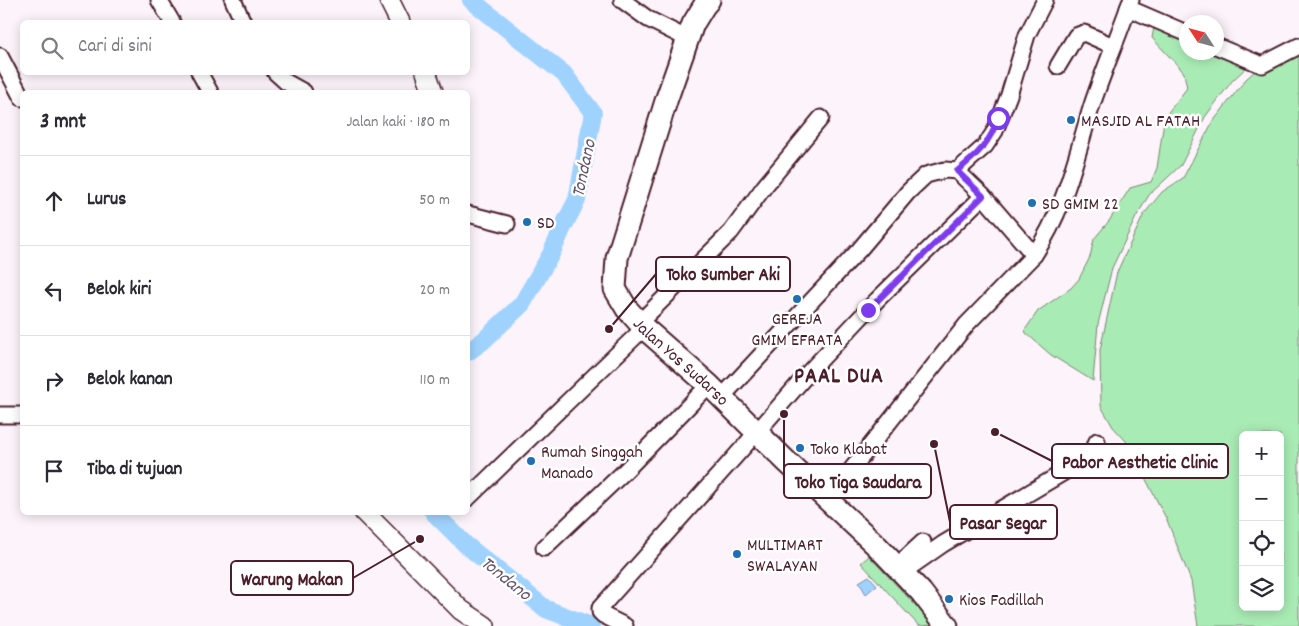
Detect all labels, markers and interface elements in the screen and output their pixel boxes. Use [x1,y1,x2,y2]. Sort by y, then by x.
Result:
north arrow [1179,15,1224,60]
search box [20,20,470,75]
icon: search [38,34,66,62]
text: Cari di sini [78,34,152,61]
route start [987,107,1010,130]
text: 3 mnt [40,108,86,138]
place label: MASJID AL FATAH [1081,110,1200,135]
text: Jalan kaki · 180 m [346,111,450,134]
marker: MASJID AL FATAH [1065,114,1077,126]
water label: Tondano [566,136,605,200]
icon: ahead [40,187,68,215]
text: Lurus [87,187,126,214]
text: 50 m [419,189,450,212]
place label: SD GMIM 22 [1042,193,1119,218]
marker: SD GMIM 22 [1026,197,1038,209]
place label: SD [537,212,554,237]
marker: SD [521,216,533,228]
callout: Toko Sumber Aki [656,257,790,291]
text: Toko Sumber Aki [666,263,781,290]
icon: left [40,277,68,305]
text: Belok kiri [87,277,151,304]
text: 20 m [420,279,450,302]
marker: GEREJA GMIM EFRATA [791,293,803,305]
route end [857,299,880,322]
place label: GEREJA GMIM EFRATA [751,308,843,354]
street label: Jalan Yos Sudarso [626,313,733,413]
district label: PAAL DUA [794,362,884,393]
icon: right [40,367,68,395]
text: Belok kanan [87,367,173,394]
text: 110 m [420,369,450,392]
map controls [1239,431,1284,611]
button: + [1239,431,1284,476]
place label: Toko Klabat [810,438,887,463]
place label: Rumah Singgah Manado [541,441,643,487]
marker: Toko Klabat [794,442,806,454]
callout: Pabor Aesthetic Clinic [1052,444,1228,478]
text: Pabor Aesthetic Clinic [1062,451,1218,478]
marker: Rumah Singgah Manado [525,455,537,467]
icon: arrive [40,457,68,485]
text: Tiba di tujuan [87,457,182,484]
callout: Toko Tiga Saudara [784,464,931,498]
text: Toko Tiga Saudara [795,471,923,498]
button: − [1239,476,1284,521]
callout: Pasar Segar [950,505,1057,539]
text: Pasar Segar [960,512,1047,539]
button: locate [1239,521,1284,566]
place label: MULTIMART SWALAYAN [747,534,823,580]
marker: MULTIMART SWALAYAN [731,548,743,560]
water label: Tondano [474,551,537,609]
callout: Warung Makan [231,561,353,595]
button: layers [1239,566,1284,611]
text: Warung Makan [241,568,343,595]
place label: Kios Fadillah [959,589,1044,614]
marker: Kios Fadillah [943,593,955,605]

